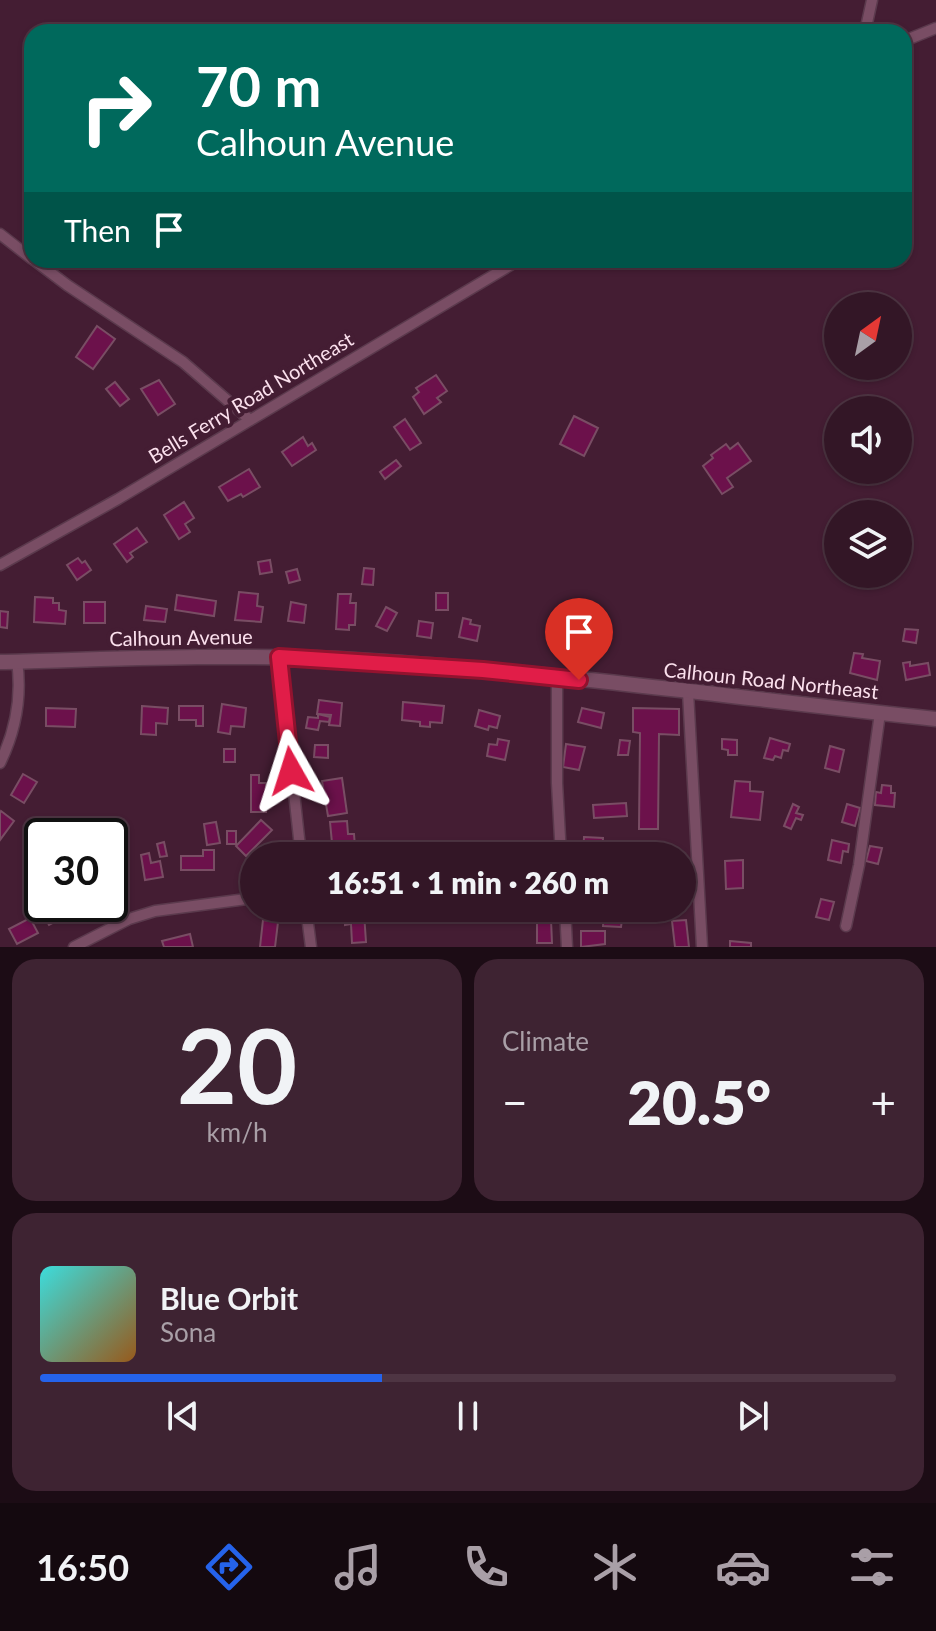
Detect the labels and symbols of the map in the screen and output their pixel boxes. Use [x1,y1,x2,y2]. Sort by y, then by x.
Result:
north arrow [824,292,912,380]
street label: Bells Ferry Road Northeast [144,326,357,468]
pin [545,598,613,680]
street label: Calhoun Avenue [109,624,253,650]
street label: Calhoun Road Northeast [663,657,880,703]
position arrow [249,729,333,813]
speed limit sign: 30 [24,818,128,922]

